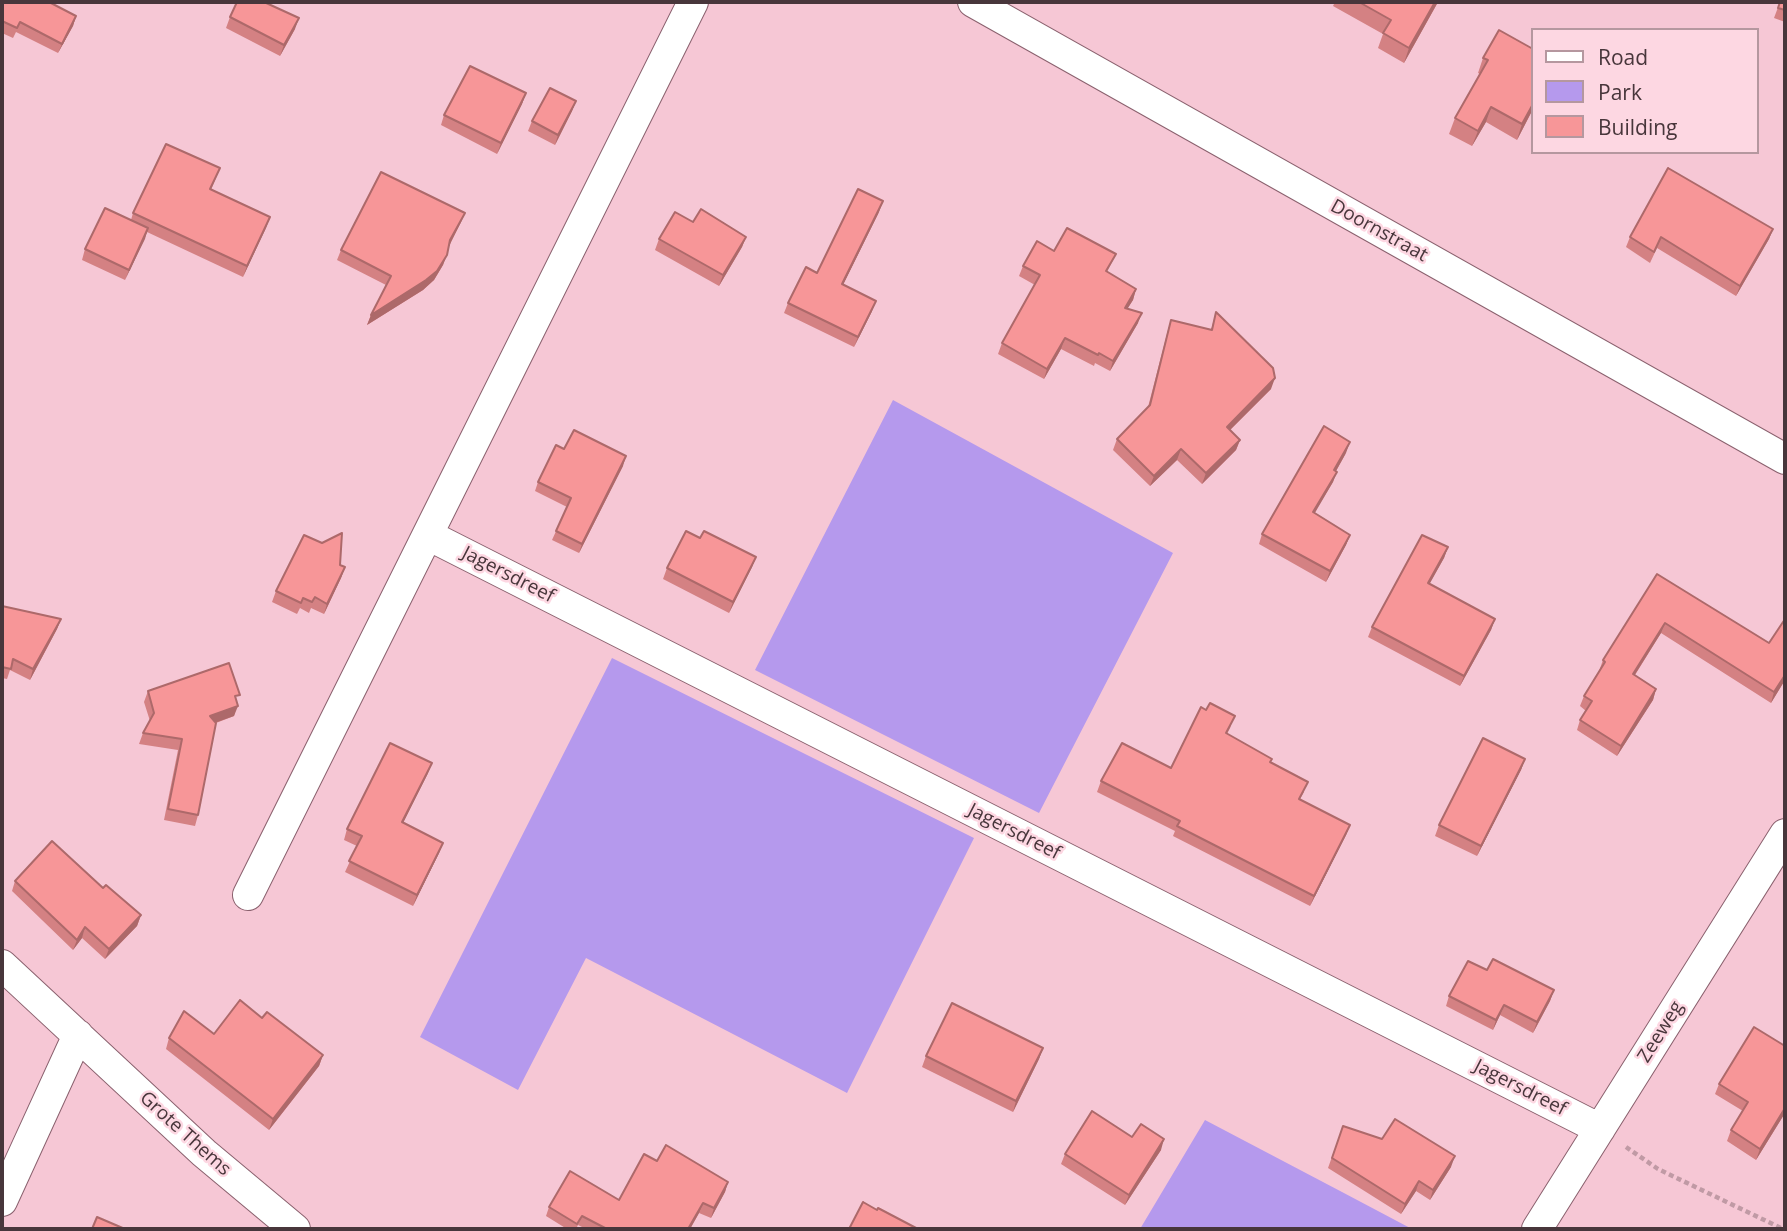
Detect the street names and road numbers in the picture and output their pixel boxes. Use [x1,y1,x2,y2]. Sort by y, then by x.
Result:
street label: Doornstraat [1326,195,1432,267]
street label: Jagersdreef [458,542,558,608]
street label: Jagersdreef [964,799,1064,865]
street label: Zeeweg [1633,997,1689,1067]
street label: Jagersdreef [1470,1055,1570,1121]
street label: Grote Thems [135,1087,235,1181]

